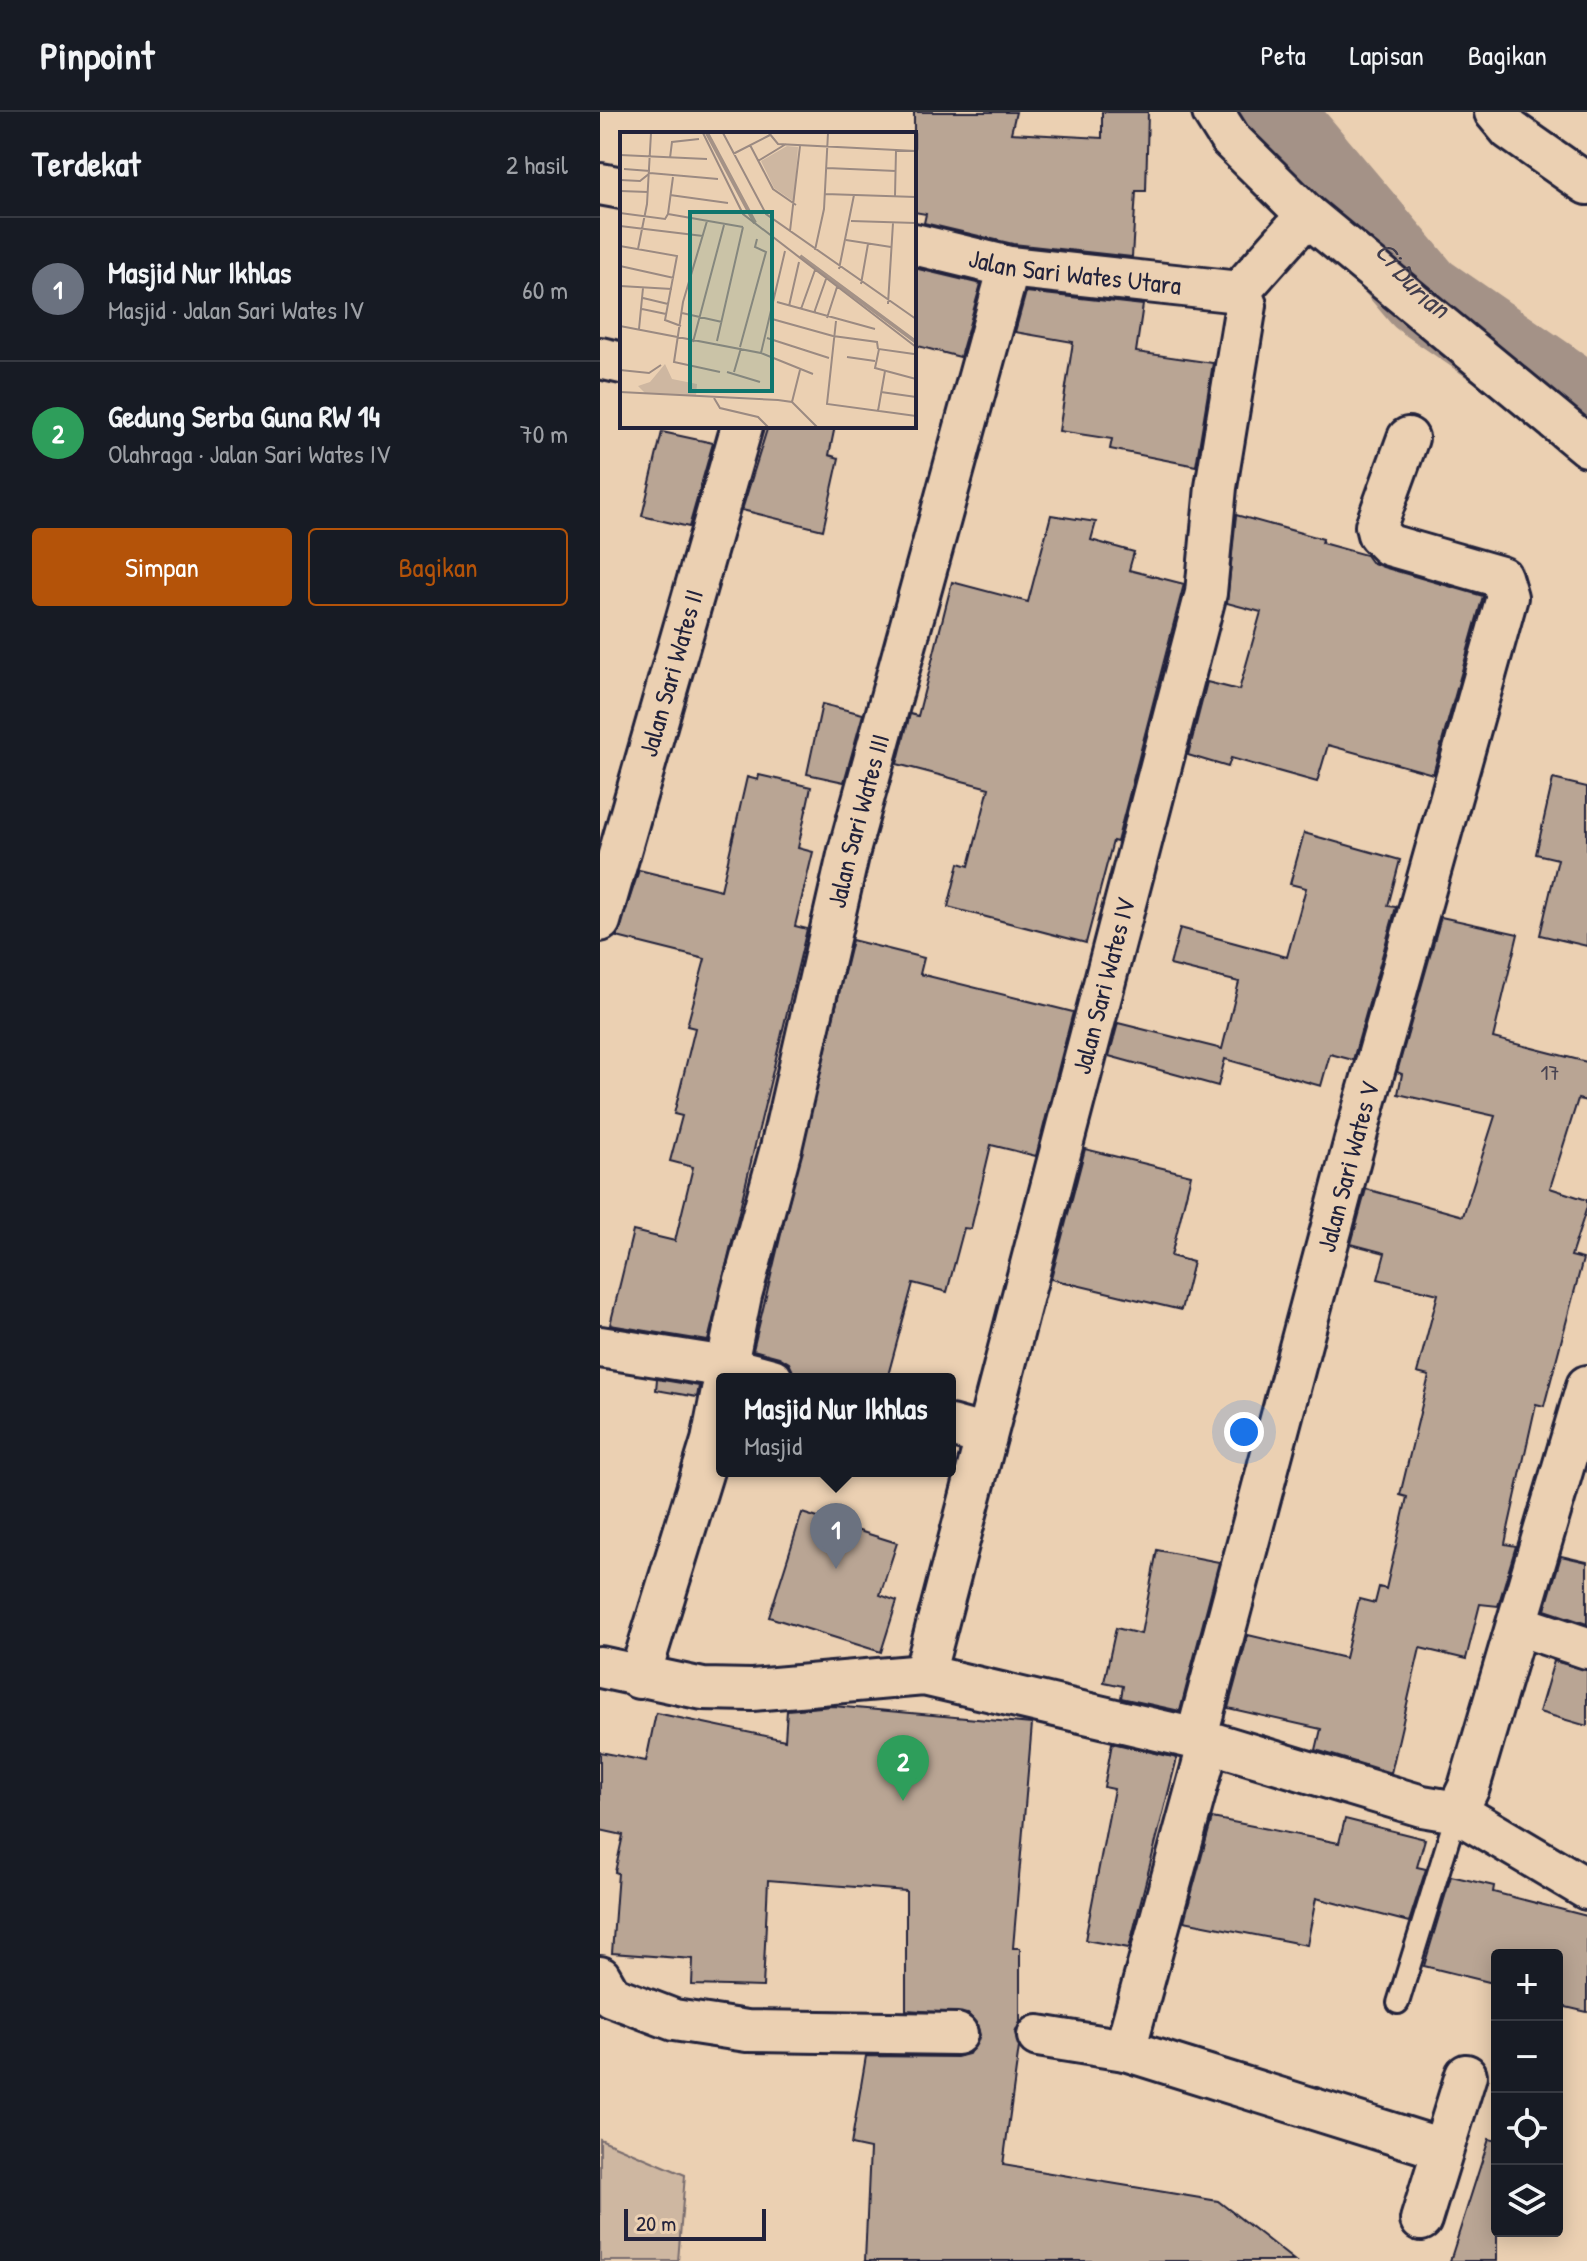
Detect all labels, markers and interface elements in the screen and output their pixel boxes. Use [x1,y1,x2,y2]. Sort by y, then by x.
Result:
text: Pinpoint [40,29,154,81]
text: Peta [1261,36,1306,74]
text: Lapisan [1350,36,1424,74]
text: Bagikan [1468,36,1547,74]
inset map [620,132,916,428]
text: Terdekat [32,141,140,187]
text: 2 hasil [506,147,568,182]
water label: Ci Durian [1367,233,1459,328]
street label: Jalan Sari Wates Utara [965,240,1183,303]
text: Masjid Nur Ikhlas [108,252,291,292]
text: 1 [53,272,63,307]
text: 60 m [522,272,568,307]
text: Masjid · Jalan Sari Wates IV [108,292,364,327]
text: Gedung Serba Guna RW 14 [108,396,380,436]
text: 2 [52,416,64,451]
text: 70 m [520,416,568,451]
text: Olahraga · Jalan Sari Wates IV [108,436,390,471]
button: Simpan [32,528,292,606]
button: Bagikan [308,528,568,606]
street label: Jalan Sari Wates II [630,585,711,761]
street label: Jalan Sari Wates III [819,730,897,911]
street label: Jalan Sari Wates IV [1063,894,1143,1078]
house number: 17 [1541,1057,1559,1087]
street label: Jalan Sari Wates V [1308,1077,1387,1256]
popup [716,1373,956,1477]
text: Masjid Nur Ikhlas [744,1388,928,1428]
your location [1224,1412,1264,1452]
text: Masjid [744,1428,802,1463]
pin: 1 [810,1503,862,1569]
pin: 2 [877,1735,929,1801]
map controls [1491,1949,1563,2237]
button: + [1491,1949,1563,2021]
button: − [1491,2021,1563,2093]
button: locate [1491,2093,1563,2165]
button: layers [1491,2165,1563,2237]
scale bar [624,2205,766,2241]
text: 20 m [636,2208,676,2238]

